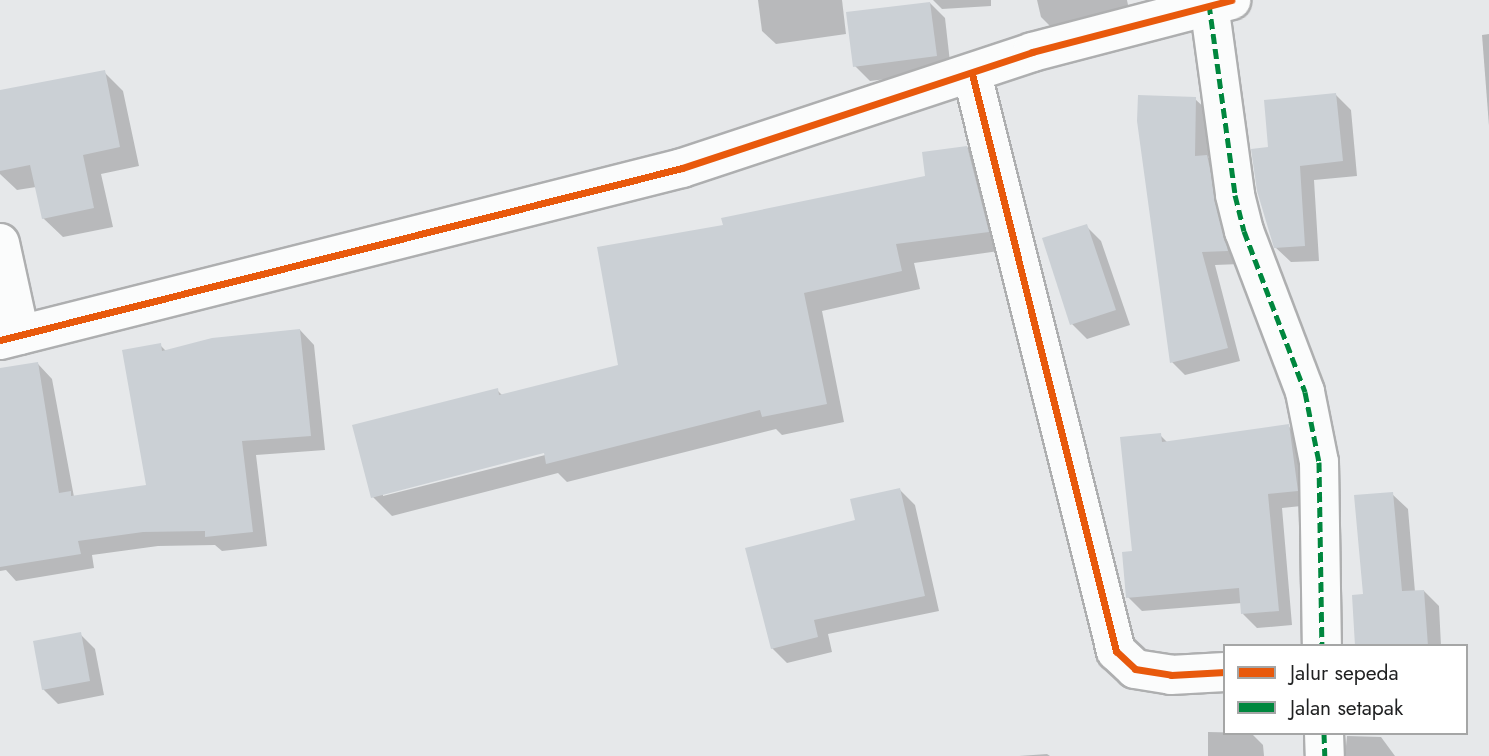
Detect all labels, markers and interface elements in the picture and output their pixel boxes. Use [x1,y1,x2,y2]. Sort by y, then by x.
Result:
legend [1223,644,1468,735]
text: Jalur sepeda [1290,658,1399,688]
text: Jalan setapak [1290,693,1403,723]

